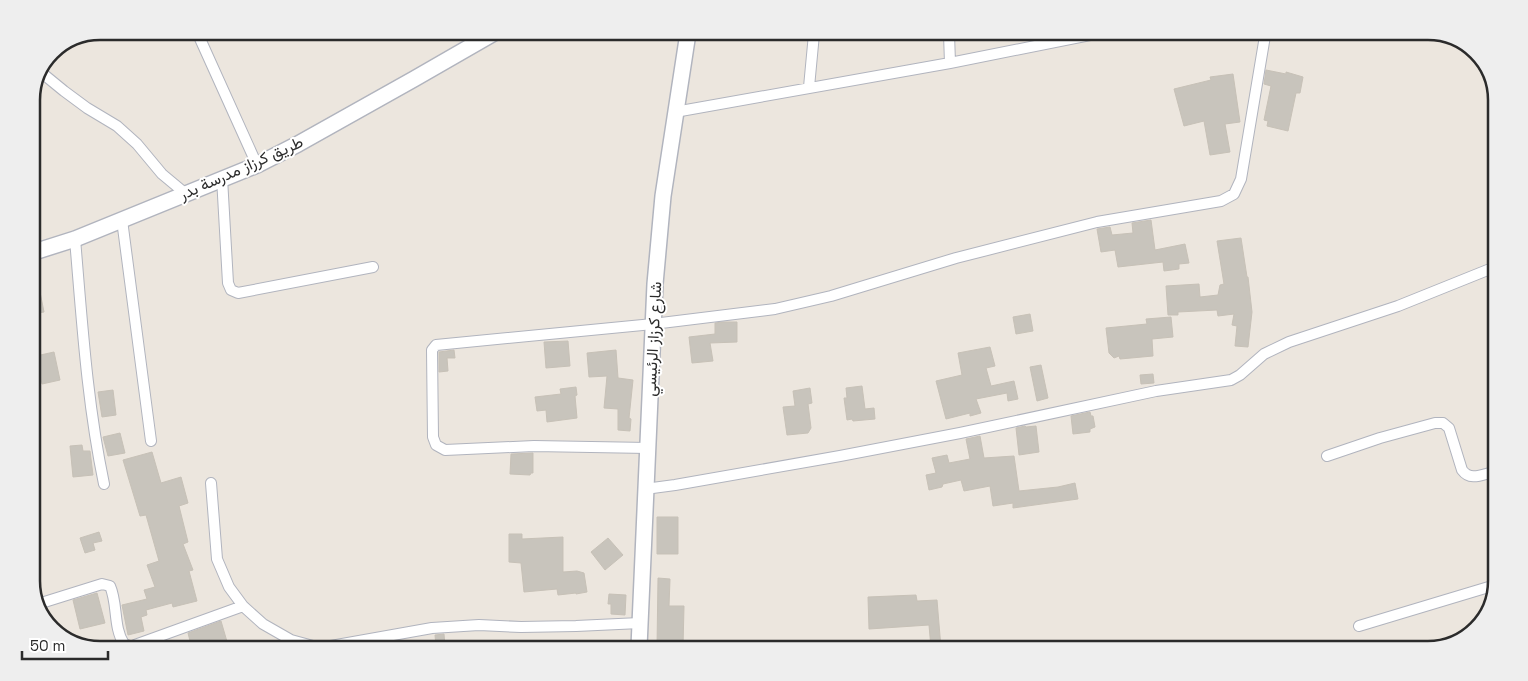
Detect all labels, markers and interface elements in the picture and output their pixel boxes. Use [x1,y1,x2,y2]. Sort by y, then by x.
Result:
street label: طريق كرزاز مدرسة بدر [175,131,306,205]
street label: شارع كرزاز الرئيسي [640,281,669,397]
scale bar [22,628,109,660]
text: 50 m [30,636,65,655]

